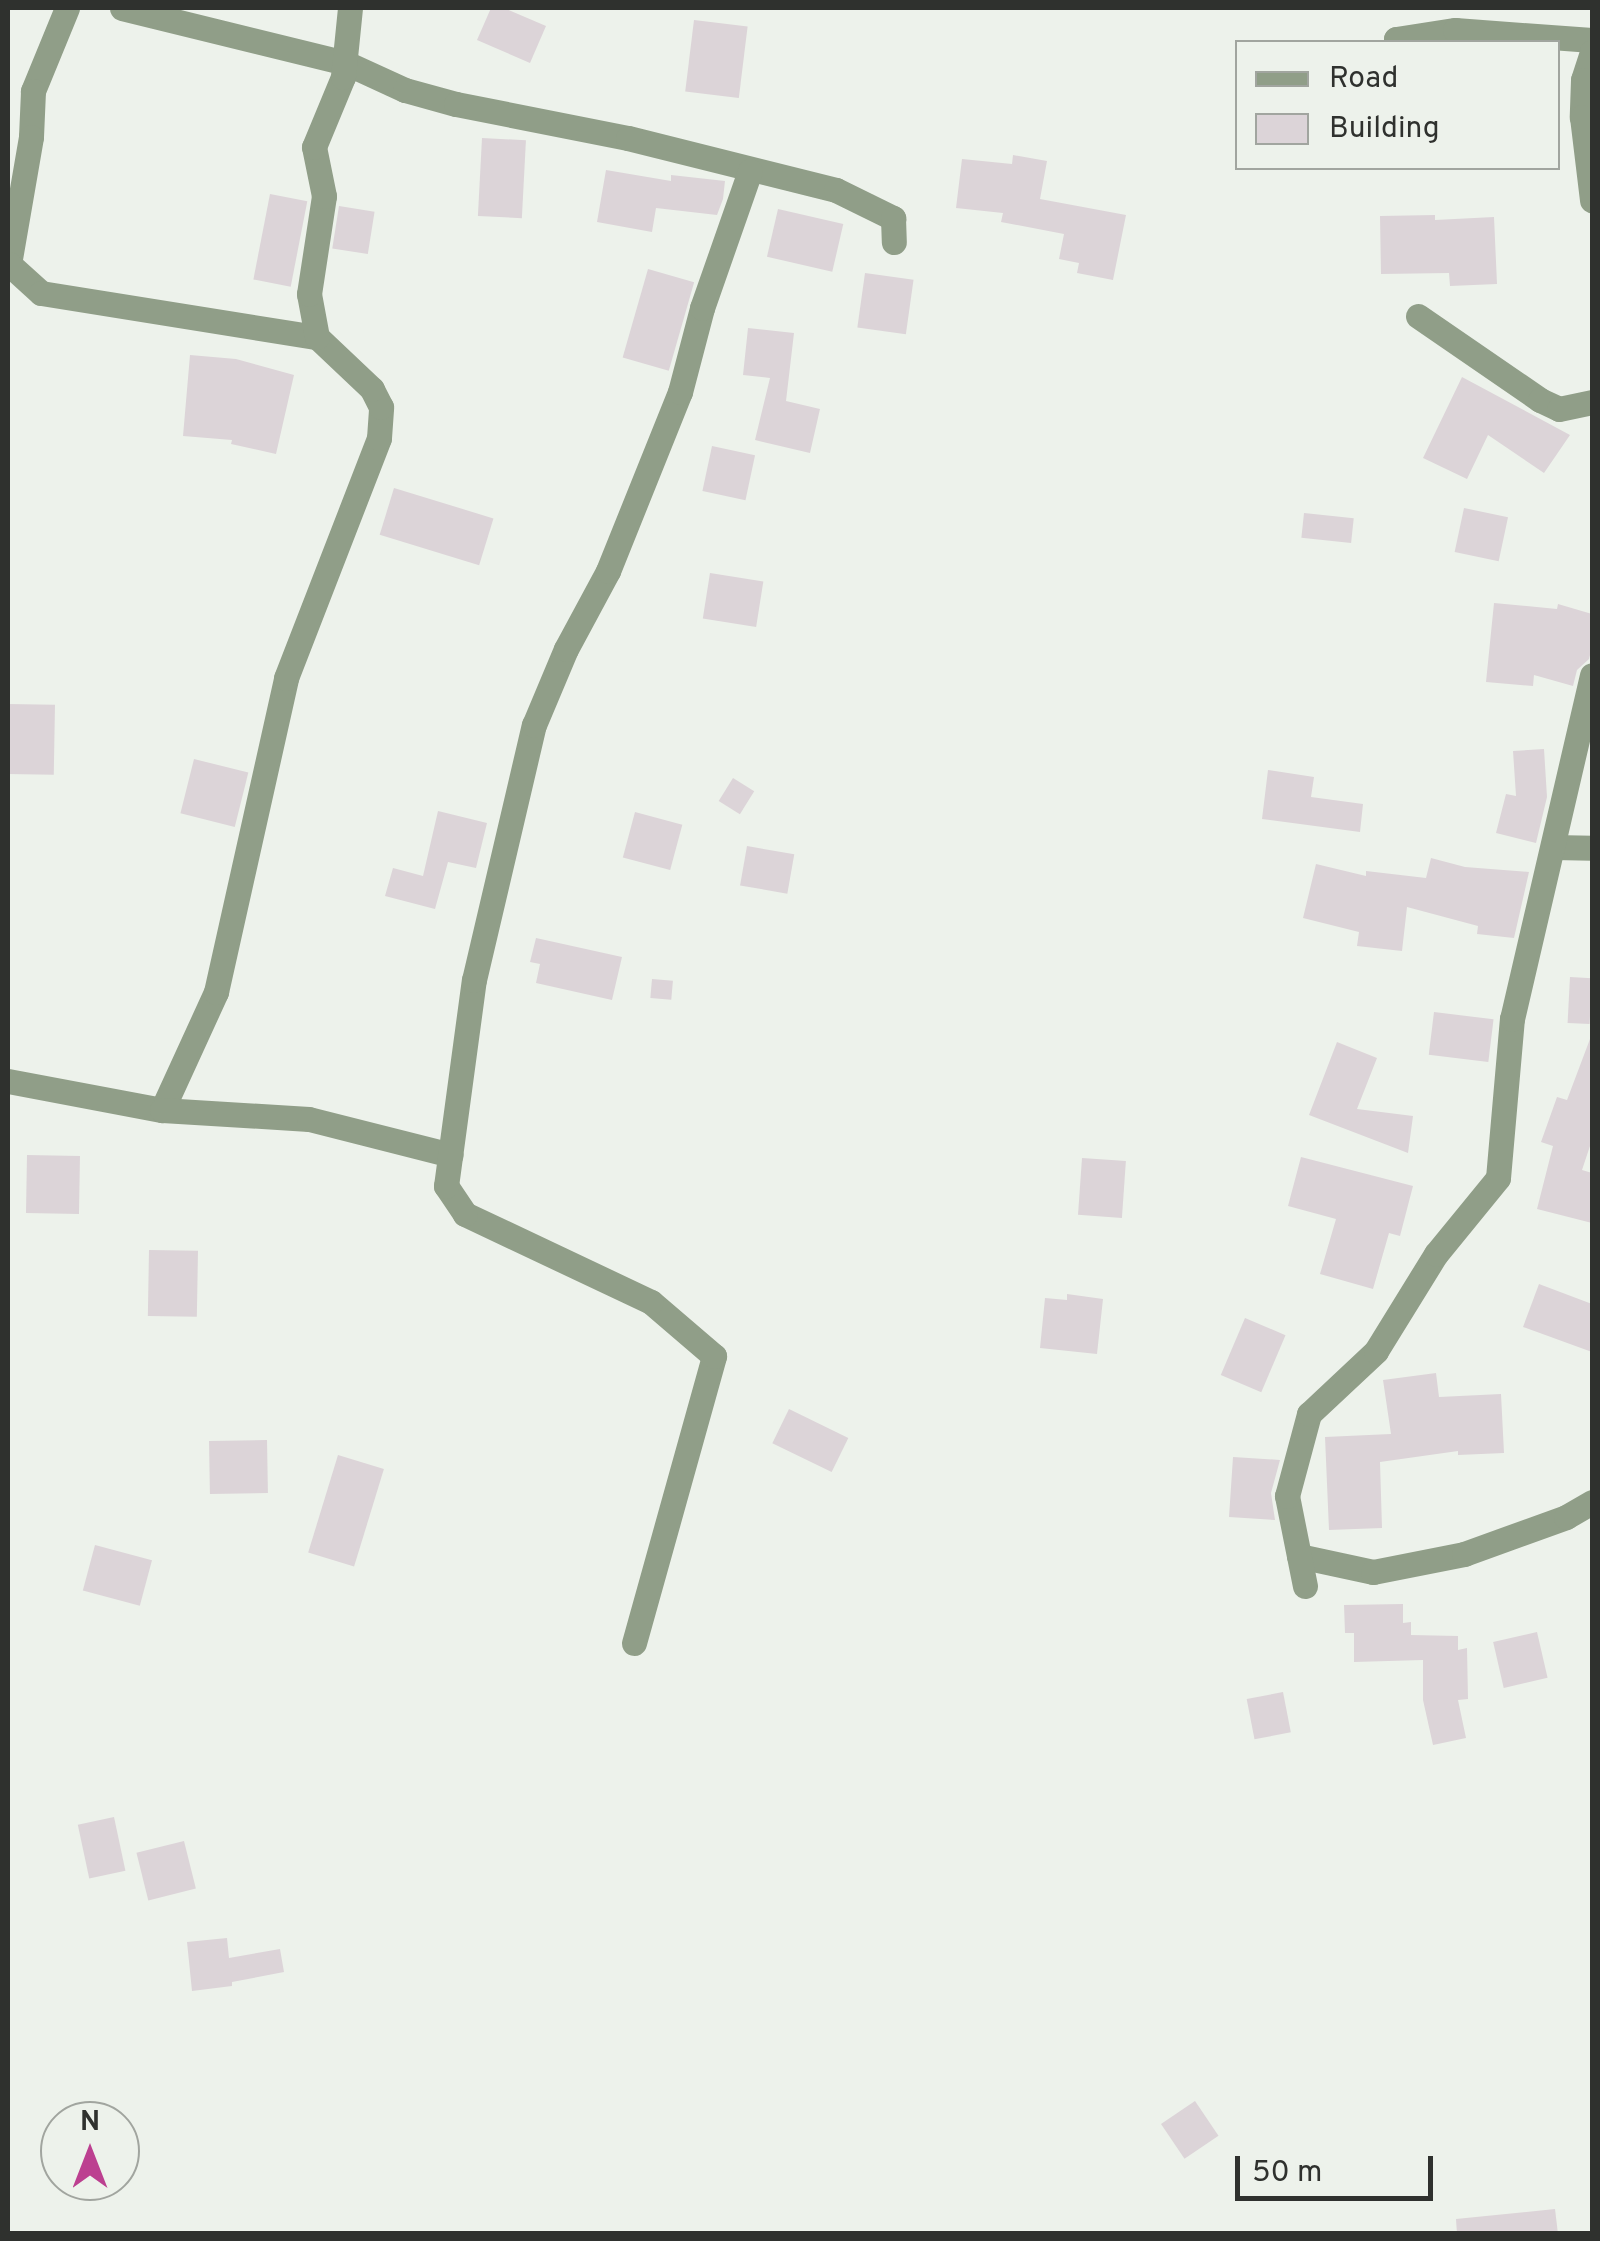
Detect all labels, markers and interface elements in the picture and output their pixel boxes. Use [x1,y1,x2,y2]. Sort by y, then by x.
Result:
legend [1235,40,1560,170]
text: Road [1329,61,1398,98]
text: Building [1329,111,1440,148]
north arrow [40,2101,140,2201]
text: N [80,2105,100,2141]
scale bar [1240,2136,1438,2198]
text: 50 m [1252,2155,1322,2192]

